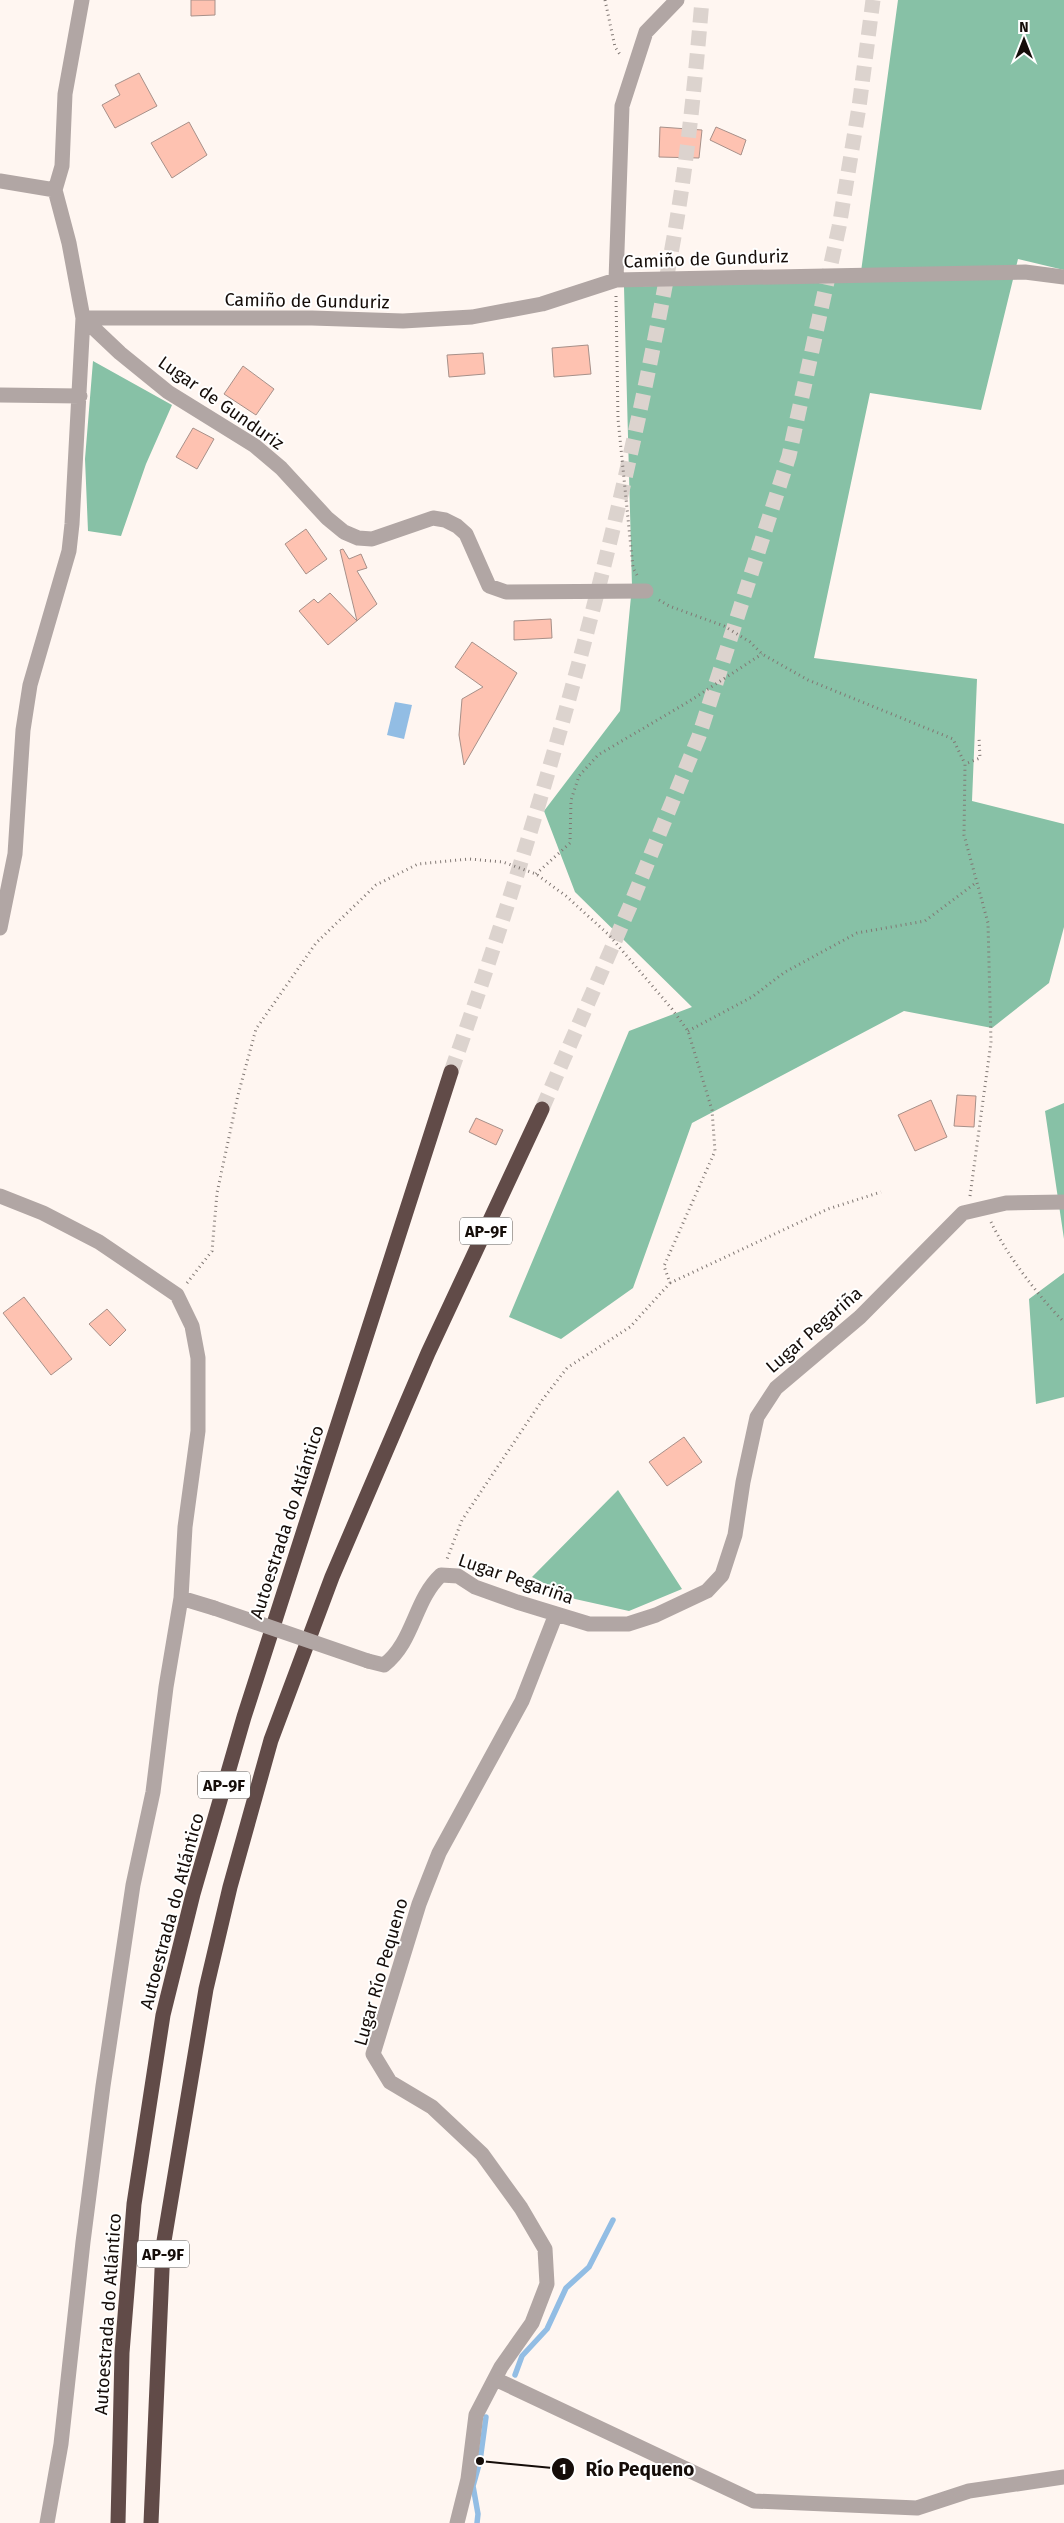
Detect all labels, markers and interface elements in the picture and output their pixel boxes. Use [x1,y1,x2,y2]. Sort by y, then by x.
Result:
north arrow [999,15,1049,65]
text: N [1019,19,1029,36]
street label: Camiño de Gunduriz [623,245,789,273]
street label: Camiño de Gunduriz [224,289,390,313]
street label: Lugar de Gunduriz [154,351,288,455]
road number: AP-9F [460,1218,512,1244]
street label: Lugar Pegariña [761,1282,867,1378]
street label: Autoestrada do Atlántico [245,1422,329,1622]
street label: Lugar Pegariña [455,1549,577,1609]
road number: AP-9F [198,1772,250,1798]
street label: Autoestrada do Atlántico [135,1810,209,2012]
street label: Lugar Río Pequeno [349,1896,413,2048]
street label: Autoestrada do Atlántico [90,2212,126,2416]
road number: AP-9F [137,2240,189,2268]
callout: Río Pequeno [551,2452,704,2486]
text: Río Pequeno [586,2458,694,2481]
text: 1 [560,2460,566,2478]

